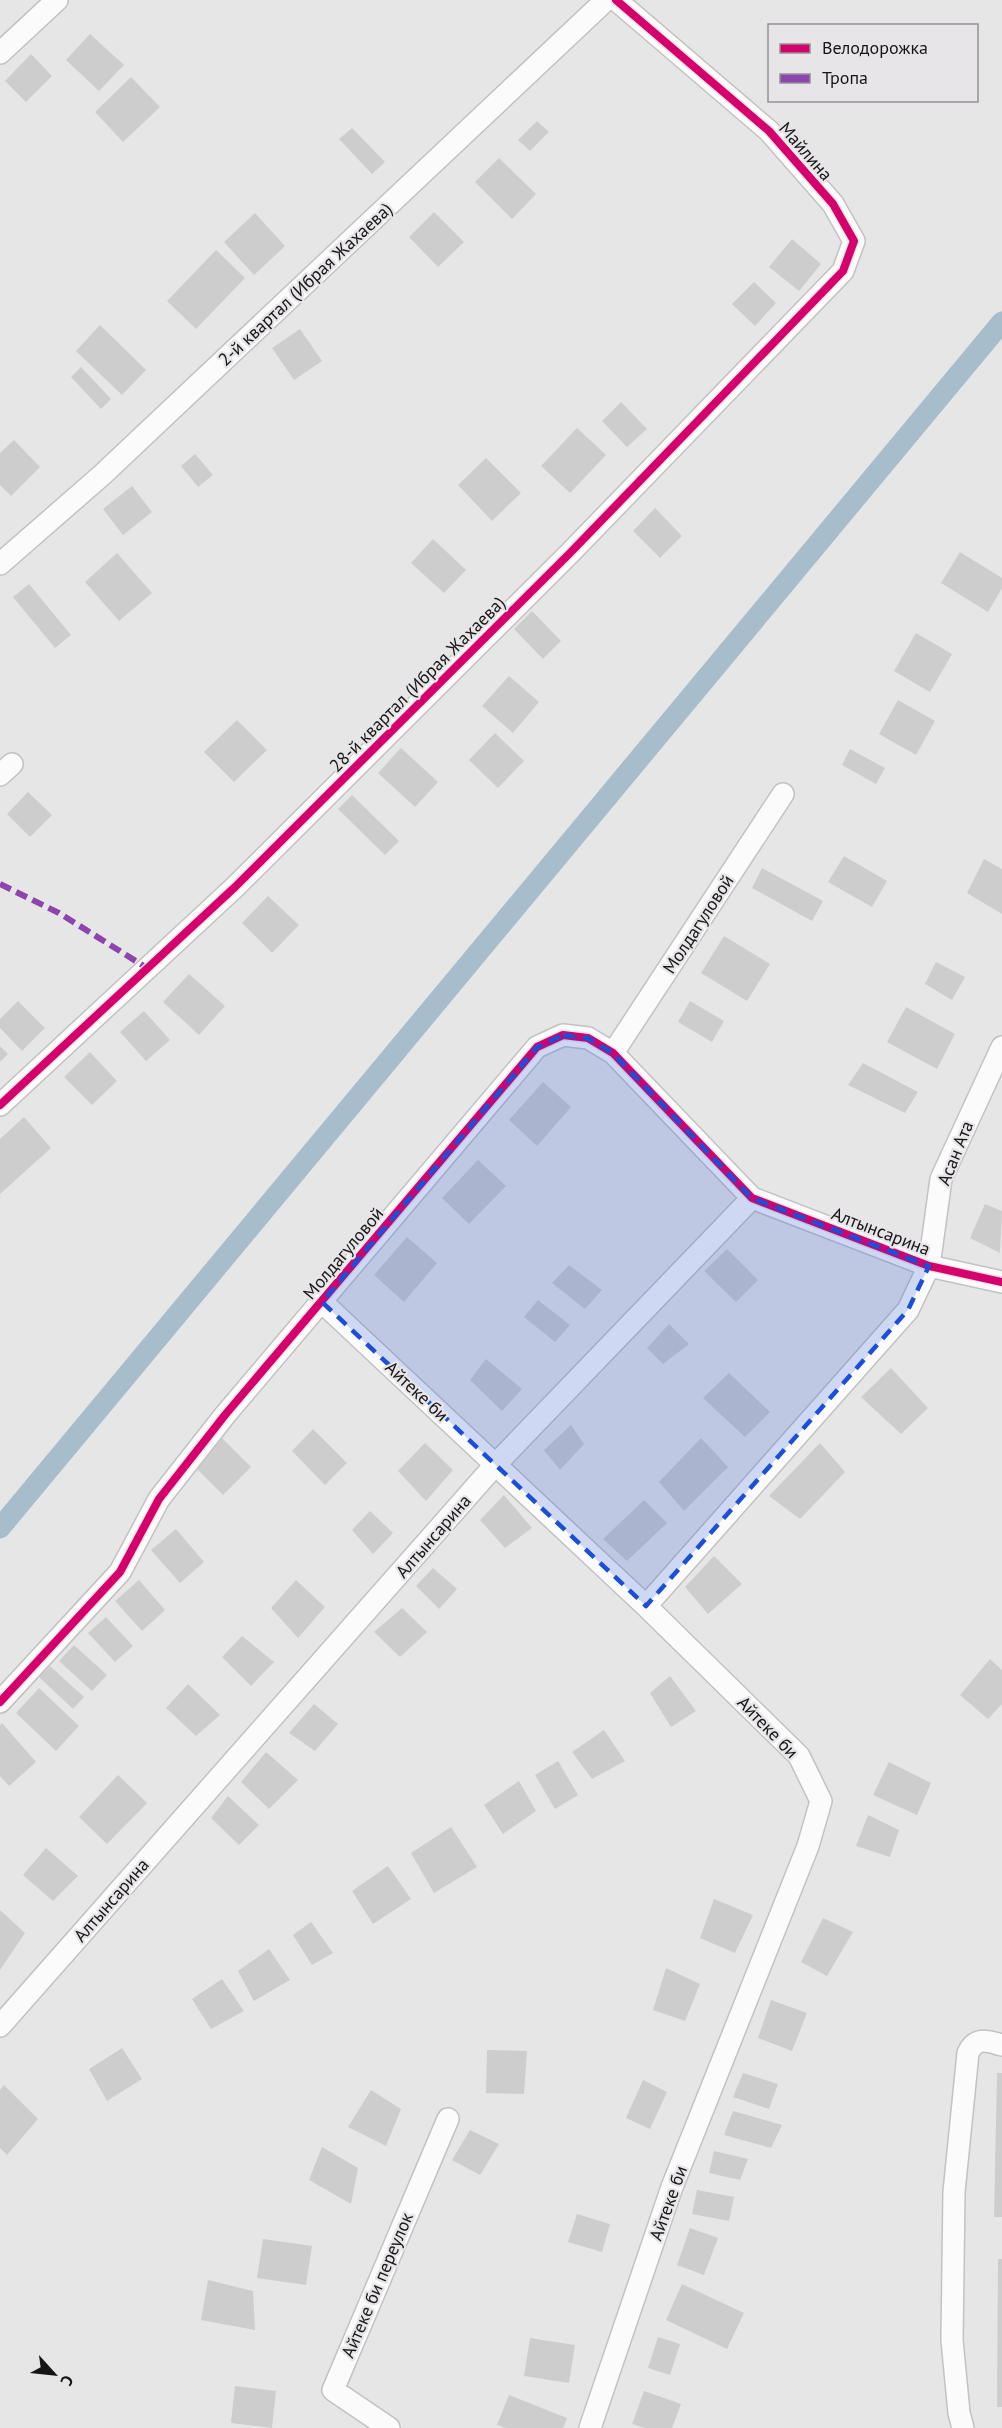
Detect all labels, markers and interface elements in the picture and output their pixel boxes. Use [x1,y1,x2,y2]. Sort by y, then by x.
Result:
legend [768,24,978,102]
text: Велодорожка [822,36,928,59]
text: Тропа [822,66,868,89]
street label: Майлина [774,117,838,185]
street label: 2-й квартал (Ибрая Жахаева) [213,197,397,371]
street label: 28-й квартал (Ибрая Жахаева) [324,591,510,777]
street label: Молдагуловой [657,870,739,978]
street label: Асан Ата [932,1117,978,1189]
street label: Молдагуловой [298,1202,388,1304]
street label: Алтынсарина [829,1202,933,1260]
street label: Айтеке би [381,1356,453,1426]
street label: Алтынсарина [390,1489,476,1583]
street label: Айтеке би [733,1691,803,1763]
street label: Алтынсарина [68,1853,154,1947]
street label: Айтеке би [644,2162,692,2244]
street label: Айтеке би переулок [336,2208,418,2361]
north arrow [24,2344,84,2404]
text: С [56,2372,78,2389]

